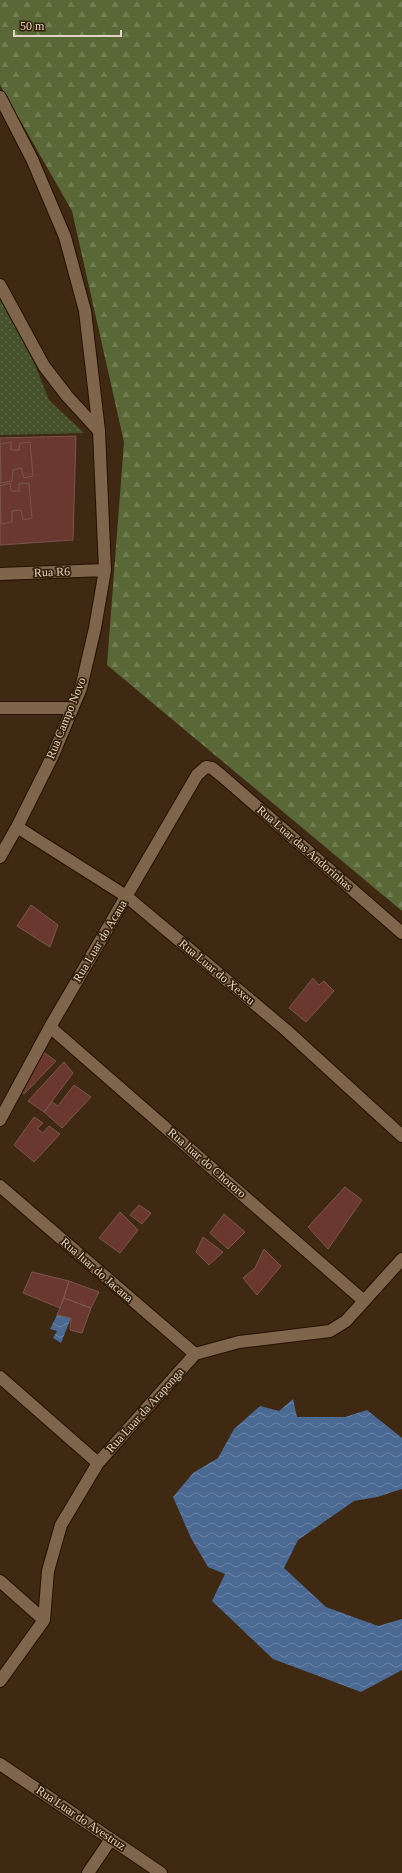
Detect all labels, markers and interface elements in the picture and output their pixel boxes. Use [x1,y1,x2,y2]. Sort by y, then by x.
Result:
scale bar [14,12,121,38]
text: 50 m [20,19,45,33]
street label: Rua R6 [34,564,70,580]
street label: Rua Campo Novo [43,675,89,761]
street label: Rua Luar das Andorinhas [254,803,356,894]
street label: Rua Luar do Acaua [70,897,130,984]
street label: Rua Luar do Xexeu [176,936,258,1008]
street label: Rua luar do Chororo [165,1125,249,1201]
street label: Rua luar do Jacana [58,1235,136,1306]
street label: Rua Luar da Araponga [103,1364,187,1455]
street label: Rua Luar do Avestruz [34,1783,128,1853]

